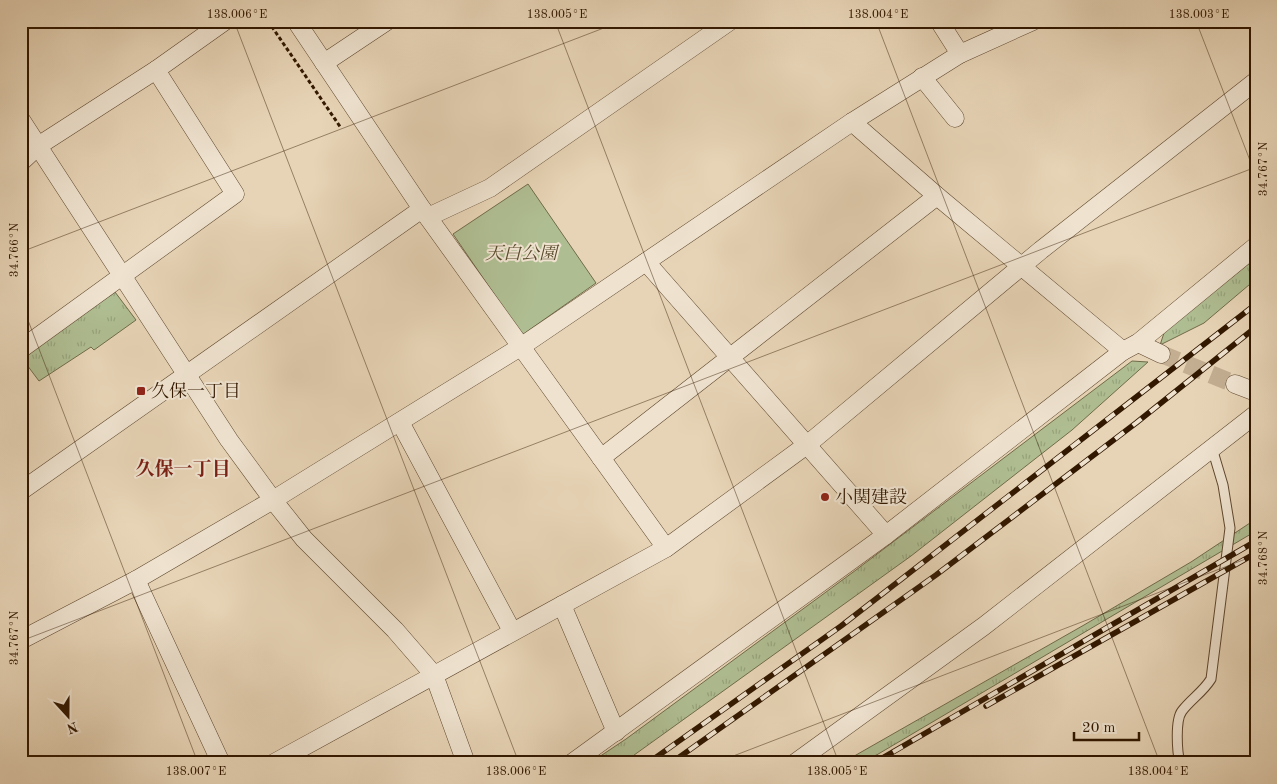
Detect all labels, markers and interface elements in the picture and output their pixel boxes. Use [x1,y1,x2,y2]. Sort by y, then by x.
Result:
text: 138.005°E [527,8,587,21]
text: 138.006°E [207,9,267,21]
text: 138.004°E [848,9,908,21]
text: 138.003°E [1169,9,1229,21]
text: 34.767°N [1258,142,1270,196]
text: 34.766°N [9,223,21,277]
park label: 天白公園 [485,243,560,263]
place label: 久保一丁目 [151,381,241,401]
marker: 久保一丁目 [135,385,147,397]
district label: 久保一丁目 [135,458,231,480]
place label: 小関建設 [835,487,907,507]
marker: 小関建設 [819,491,831,503]
text: 34.768°N [1258,531,1270,585]
text: 34.767°N [9,611,21,665]
north arrow [42,692,92,742]
scale bar [1074,709,1140,741]
text: N [65,719,80,736]
text: 20 m [1082,721,1116,736]
text: 138.005°E [807,765,867,778]
text: 138.007°E [166,766,226,778]
text: 138.006°E [486,766,546,778]
text: 138.004°E [1128,766,1188,778]

